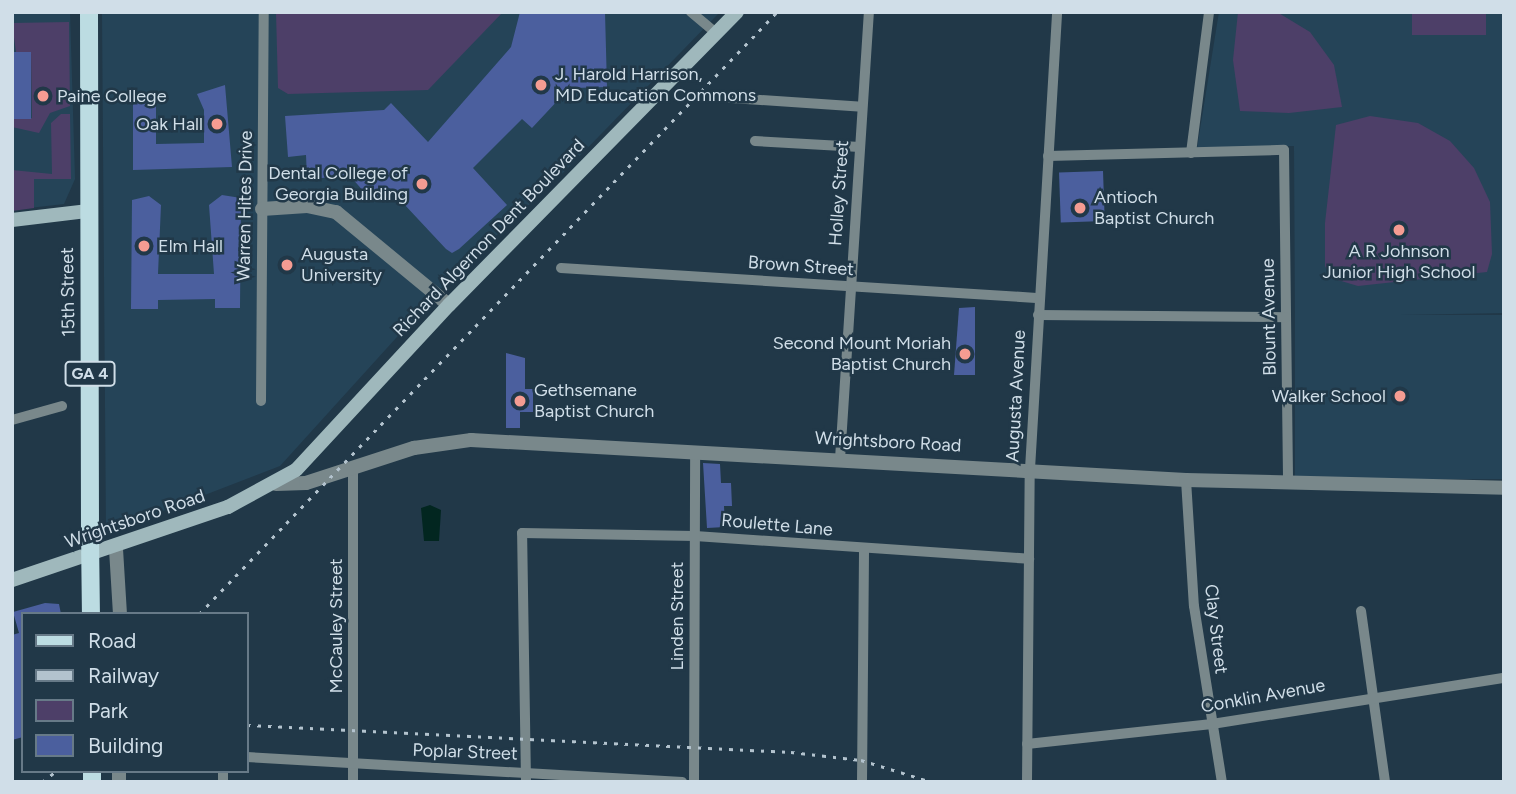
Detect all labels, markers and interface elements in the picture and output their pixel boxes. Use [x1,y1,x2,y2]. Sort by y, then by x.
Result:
place label: J. Harold Harrison, MD Education Commons [555,64,756,106]
marker: J. Harold Harrison, MD Education Commons [533,77,549,93]
place label: Paine College [57,85,166,107]
marker: Paine College [35,88,51,104]
place label: Oak Hall [136,113,203,135]
marker: Oak Hall [209,116,225,132]
street label: Warren Hites Drive [233,130,257,282]
street label: Richard Algernon Dent Boulevard [389,135,589,341]
street label: Holley Street [825,139,853,247]
place label: Dental College of Georgia Building [268,163,408,206]
marker: Dental College of Georgia Building [414,176,430,192]
place label: Antioch Baptist Church [1094,187,1214,230]
marker: Antioch Baptist Church [1072,200,1088,216]
marker: A R Johnson Junior High School [1391,222,1407,238]
place label: Elm Hall [158,235,223,257]
marker: Elm Hall [136,238,152,254]
place label: A R Johnson Junior High School [1323,241,1475,284]
place label: Augusta University [301,244,382,286]
street label: 15th Street [56,247,80,337]
street label: Brown Street [747,252,855,280]
marker: Augusta University [279,257,295,273]
street label: Blount Avenue [1257,258,1281,376]
street label: Augusta Avenue [1002,329,1030,463]
place label: Second Mount Moriah Baptist Church [773,333,951,376]
marker: Second Mount Moriah Baptist Church [957,346,973,362]
road number: GA 4 [64,362,116,386]
place label: Gethsemane Baptist Church [534,380,654,422]
place label: Walker School [1272,385,1386,407]
marker: Walker School [1392,388,1408,404]
marker: Gethsemane Baptist Church [512,393,528,409]
street label: Wrightsboro Road [814,427,962,457]
street label: Wrightsboro Road [62,485,208,553]
street label: Roulette Lane [720,509,834,541]
street label: McCauley Street [325,558,347,694]
street label: Linden Street [666,562,688,670]
street label: Clay Street [1200,583,1232,675]
legend [21,612,248,773]
text: Road [88,628,136,653]
text: Railway [88,663,159,688]
street label: Conklin Avenue [1199,674,1327,718]
text: Park [88,698,128,723]
text: Building [88,733,163,758]
street label: Poplar Street [412,739,518,765]

